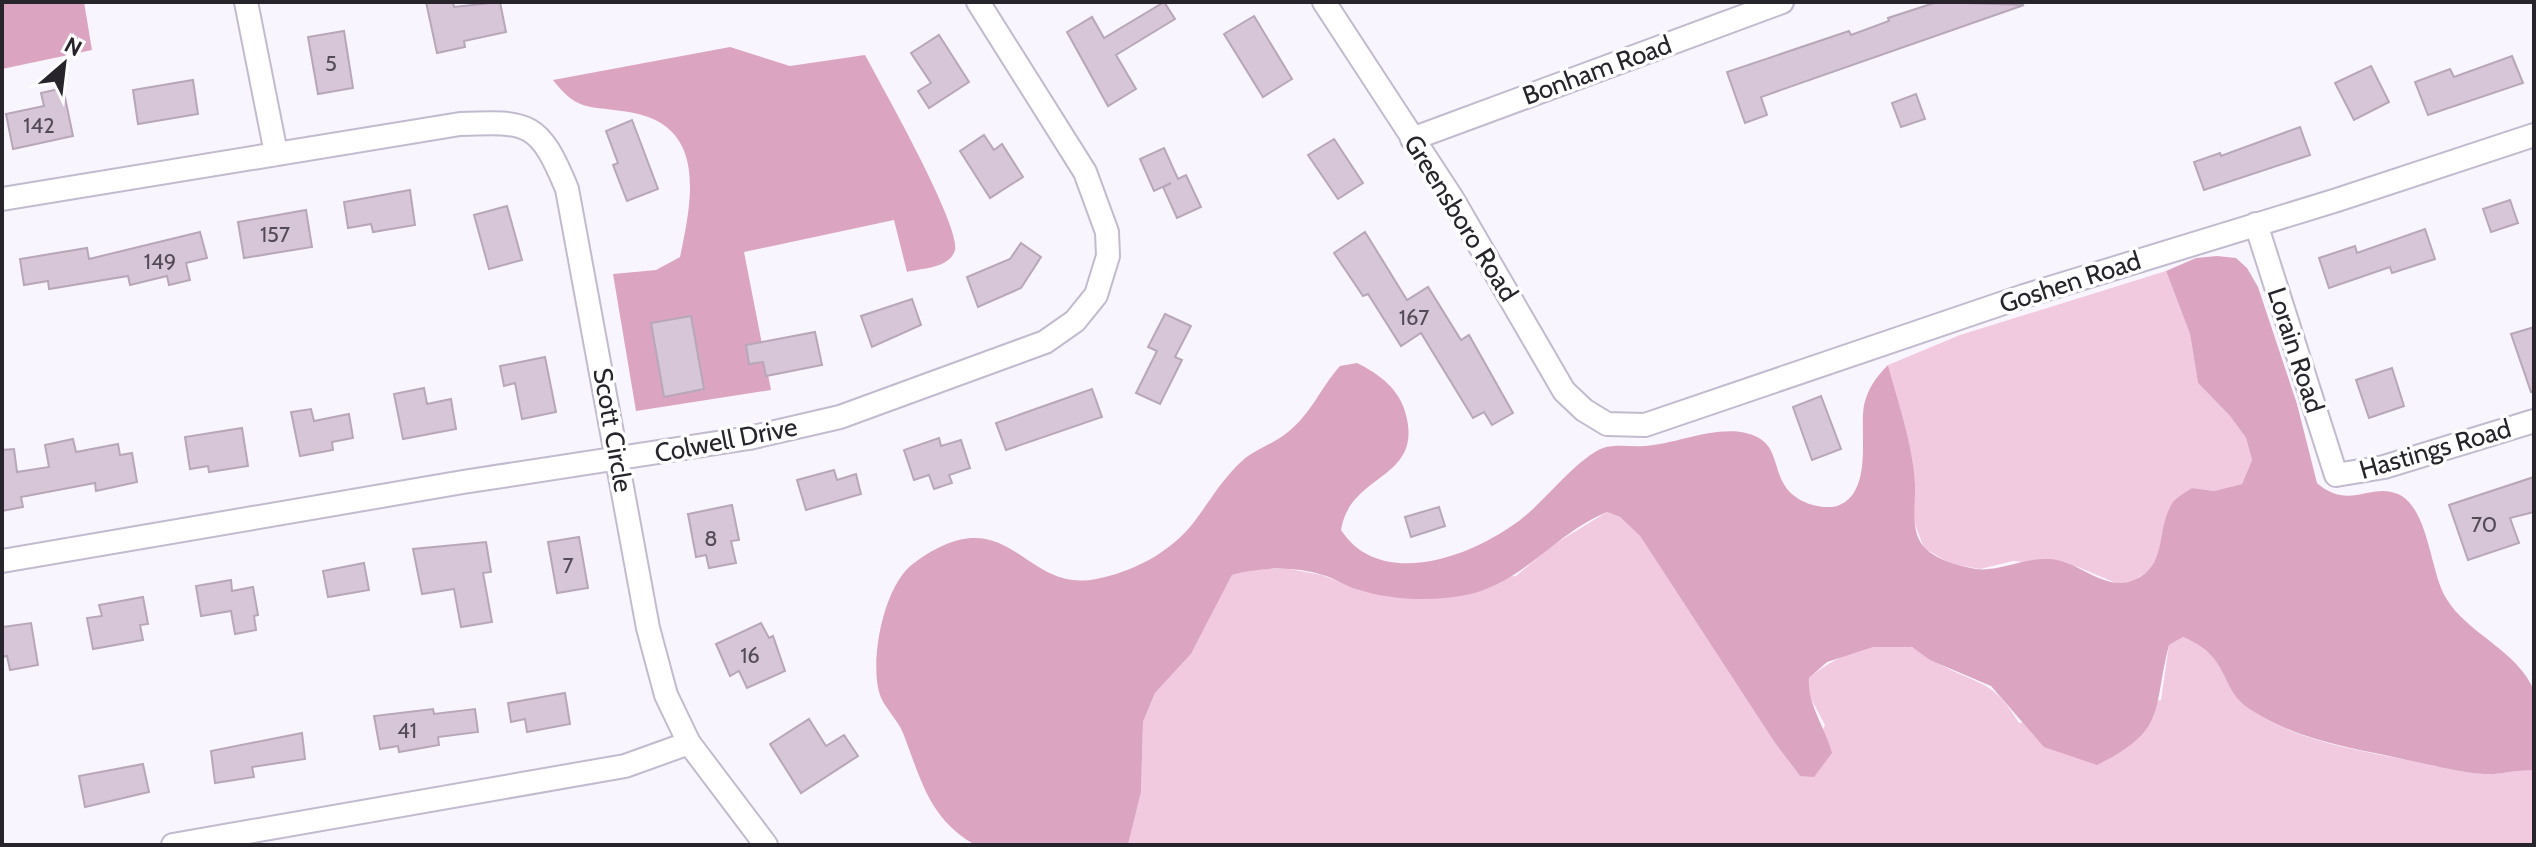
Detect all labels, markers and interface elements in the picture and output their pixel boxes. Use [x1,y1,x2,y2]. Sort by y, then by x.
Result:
north arrow [24,24,104,104]
street label: Bonham Road [1518,28,1676,112]
text: N [60,31,86,62]
house number: 5 [325,50,337,77]
house number: 142 [23,112,55,139]
street label: Greensboro Road [1397,129,1525,307]
house number: 157 [260,221,290,248]
street label: Goshen Road [1995,244,2145,320]
house number: 149 [144,248,176,275]
street label: Lorain Road [2261,283,2331,417]
house number: 167 [1399,304,1429,331]
street label: Scott Circle [586,365,640,495]
street label: Colwell Drive [652,411,800,469]
street label: Hastings Road [2356,412,2514,486]
house number: 70 [2471,511,2497,538]
house number: 8 [704,525,718,552]
house number: 7 [562,552,574,579]
house number: 16 [740,642,760,669]
house number: 41 [397,717,417,744]

